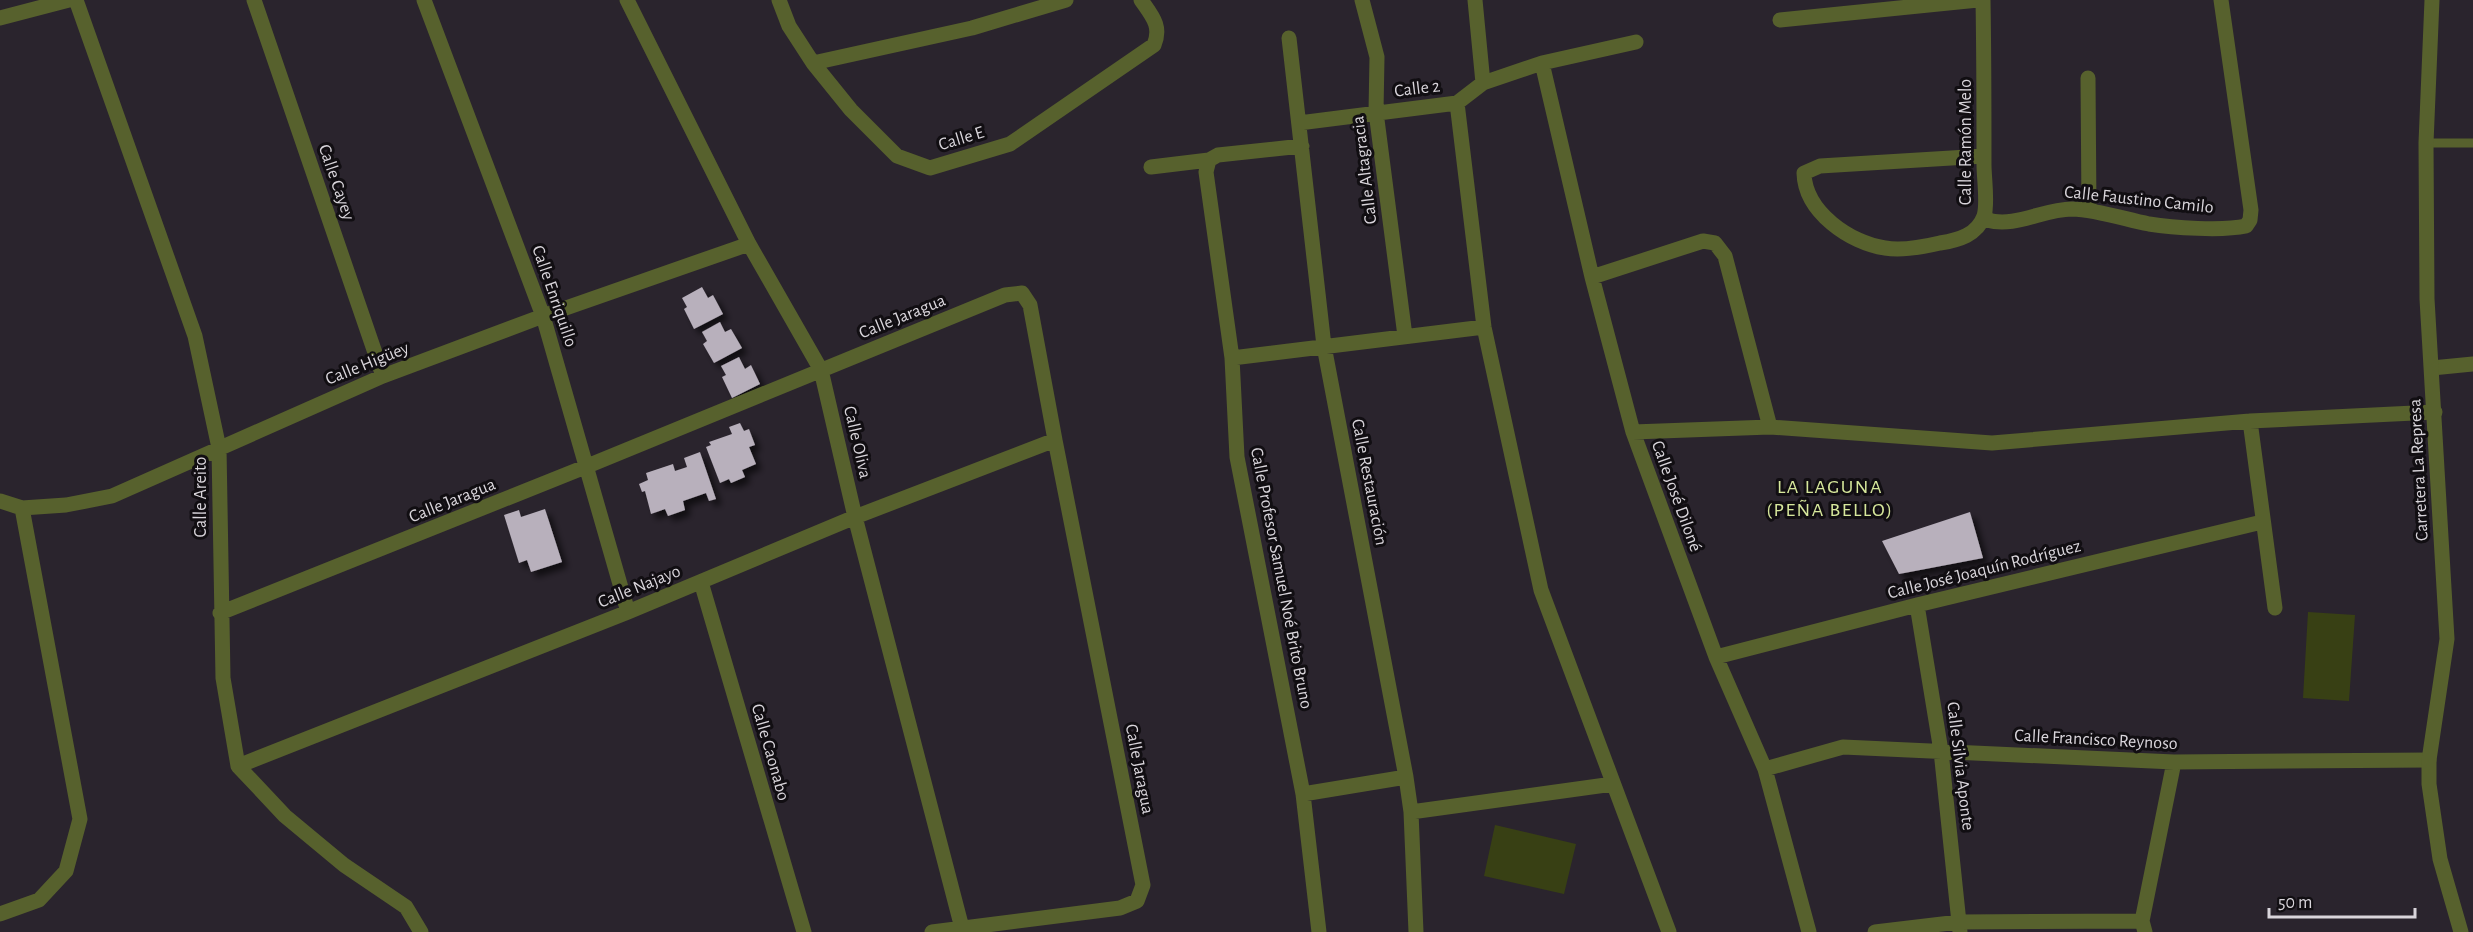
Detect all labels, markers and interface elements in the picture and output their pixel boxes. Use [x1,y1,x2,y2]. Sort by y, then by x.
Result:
street label: Calle 2 [1393,77,1441,101]
street label: Calle Ramón Melo [1957,79,1975,205]
street label: Calle Altagracia [1349,115,1381,225]
street label: Calle E [936,123,986,154]
street label: Calle Cayey [315,142,357,223]
street label: Calle Faustino Camilo [2063,183,2215,217]
street label: Calle Enriquillo [528,243,580,350]
street label: Calle Jaragua [857,291,948,342]
street label: Calle Higüey [323,339,412,389]
street label: Carretera La Represa [2406,398,2432,542]
street label: Calle Oliva [840,404,874,480]
street label: Calle Restauración [1348,417,1390,547]
street label: Calle José Diloné [1648,439,1704,554]
street label: Calle Profesor Samuel Noé Brito Bruno [1247,446,1315,710]
street label: Calle Areito [192,456,210,537]
street label: Calle Jaragua [407,475,498,526]
district label: LA LAGUNA (PEÑA BELLO) [1766,477,1894,520]
street label: Calle José Joaquín Rodríguez [1886,537,2083,603]
street label: Calle Najayo [596,562,683,612]
street label: Calle Silvia Aponte [1943,701,1977,831]
street label: Calle Caonabo [748,702,792,803]
street label: Calle Jaragua [1121,723,1157,816]
street label: Calle Francisco Reynoso [2014,727,2178,753]
scale bar [2269,881,2414,919]
text: 50 m [2278,894,2312,912]

